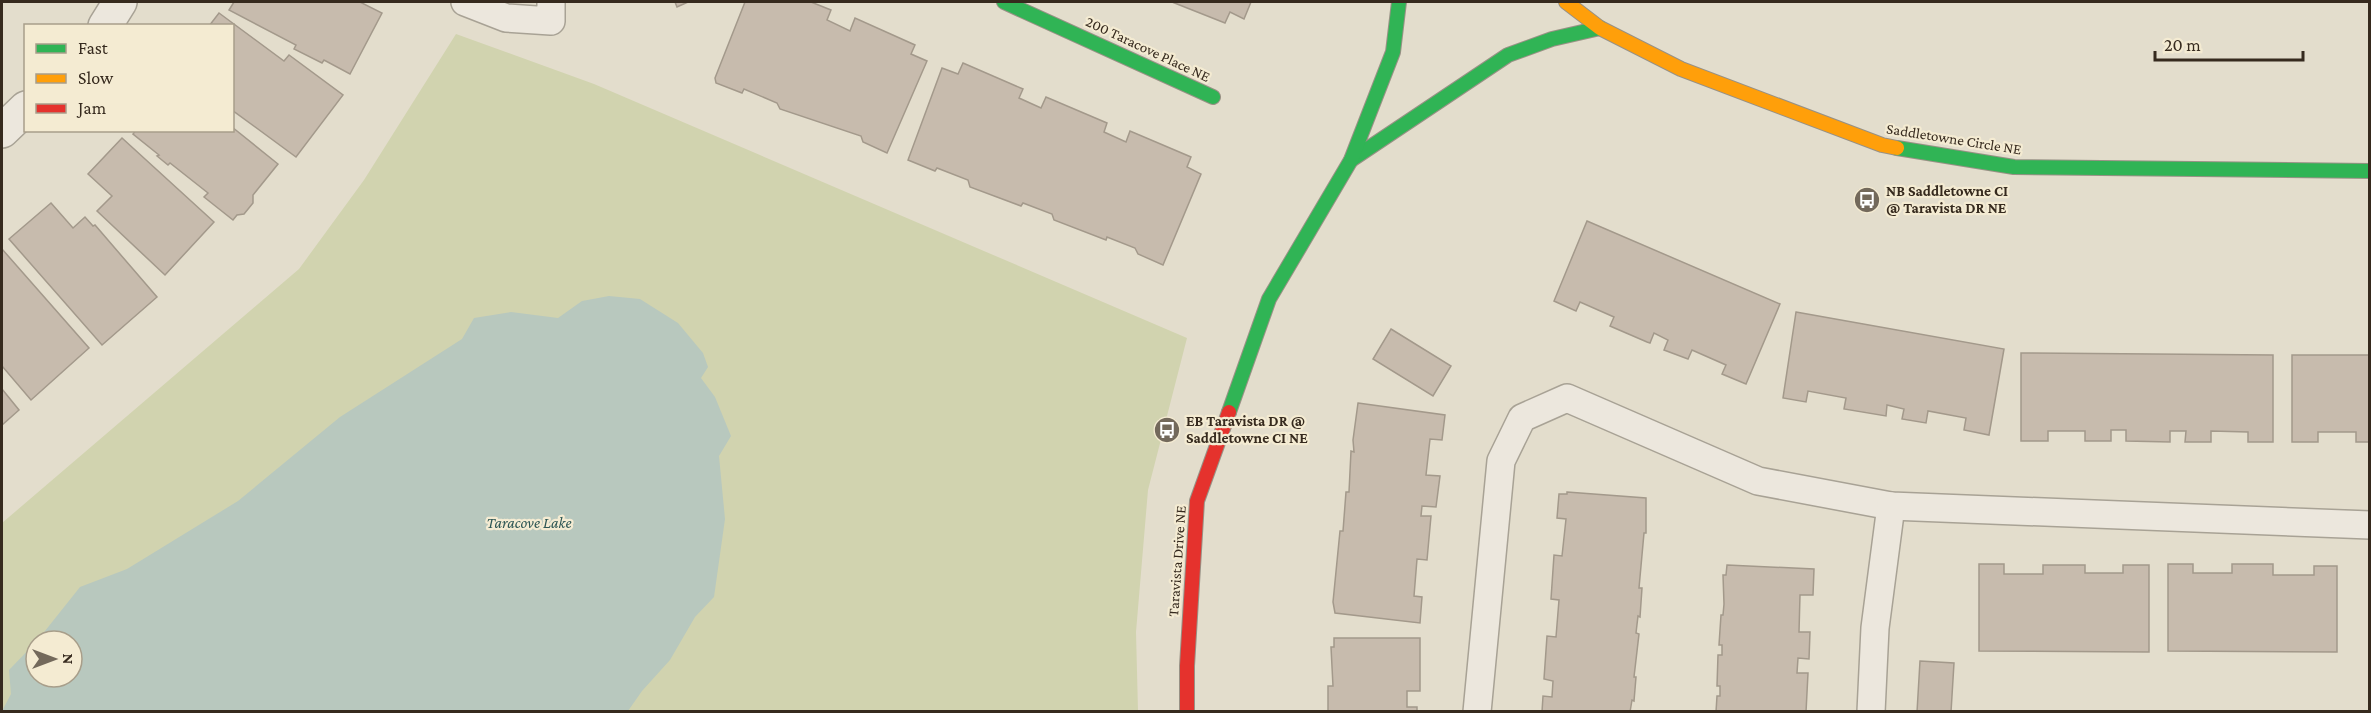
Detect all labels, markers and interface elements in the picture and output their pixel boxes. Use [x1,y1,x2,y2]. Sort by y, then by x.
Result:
street label: 200 Taracove Place NE [1083,13,1213,85]
legend [24,24,234,132]
scale bar [2155,24,2304,62]
text: 20 m [2164,35,2201,55]
text: Fast [78,38,109,58]
text: Slow [78,68,114,88]
text: Jam [76,98,107,118]
street label: Saddletowne Circle NE [1885,120,2023,158]
place label: NB Saddletowne CI @ Taravista DR NE [1886,183,2008,216]
bus stop icon: NB Saddletowne CI @ Taravista DR NE [1852,185,1882,215]
place label: EB Taravista DR @ Saddletowne CI NE [1186,413,1308,446]
bus stop icon: EB Taravista DR @ Saddletowne CI NE [1152,415,1182,445]
street label: Taravista Drive NE [1165,505,1189,617]
water label: Taracove Lake [487,514,571,531]
north arrow [24,629,84,689]
text: N [60,654,77,665]

